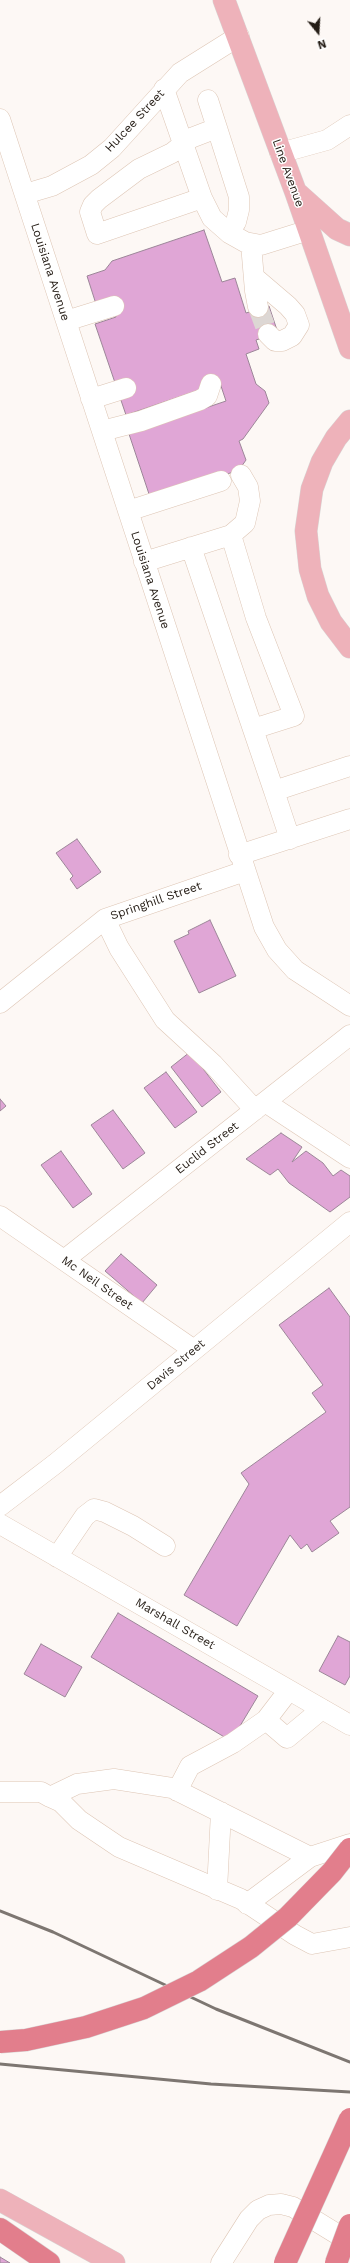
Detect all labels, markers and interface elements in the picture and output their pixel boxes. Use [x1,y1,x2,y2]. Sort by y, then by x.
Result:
north arrow [298,12,338,52]
text: N [316,36,328,51]
street label: Hulcee Street [102,87,168,155]
street label: Line Avenue [269,137,307,209]
street label: Louisiana Avenue [27,221,73,323]
street label: Louisiana Avenue [127,529,173,631]
street label: Springhill Street [109,879,203,923]
street label: Euclid Street [173,1119,241,1177]
street label: Mc Neil Street [59,1253,135,1313]
street label: Davis Street [144,1337,208,1393]
street label: Marshall Street [133,1595,217,1653]

